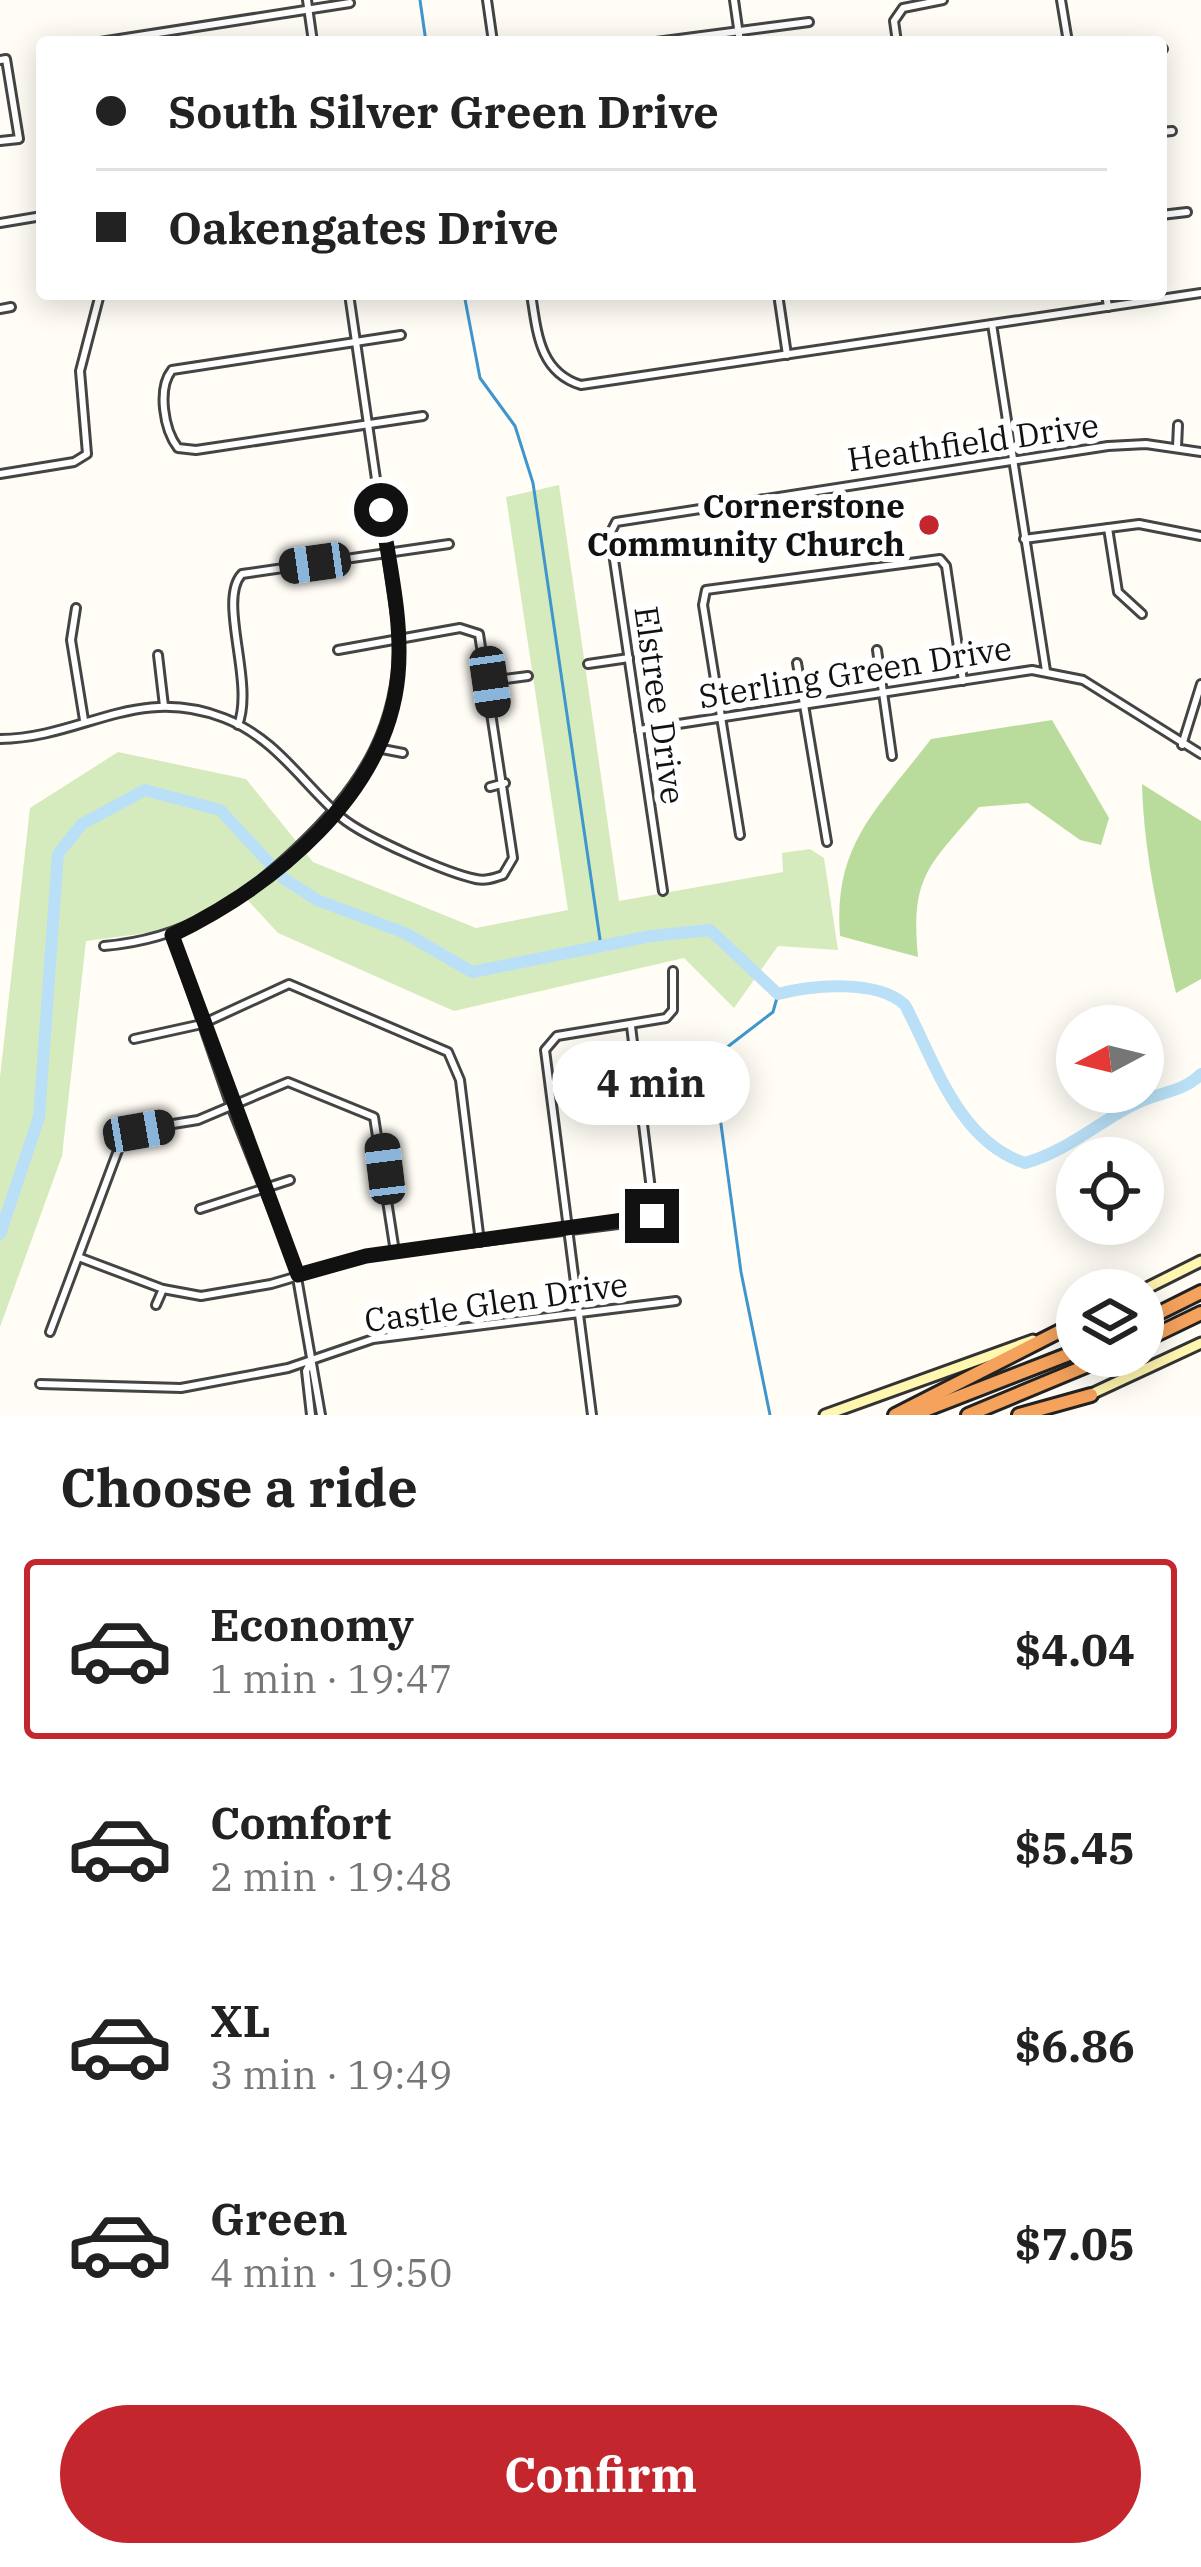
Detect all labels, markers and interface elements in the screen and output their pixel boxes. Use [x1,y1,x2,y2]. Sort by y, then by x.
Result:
text: South Silver Green Drive [168,82,719,140]
text: Oakengates Drive [168,198,559,256]
street label: Heathfield Drive [844,403,1101,480]
route start [354,483,408,537]
place label: Cornerstone Community Church [587,484,905,565]
marker: Cornerstone Community Church [916,512,942,538]
car [277,540,353,586]
street label: Elstree Drive [625,603,696,807]
street label: Sterling Green Drive [695,626,1014,717]
car [467,644,513,720]
north arrow [1056,1005,1164,1113]
map controls [1056,1005,1164,1377]
callout: 4 min [553,1042,751,1126]
text: 4 min [596,1057,706,1108]
car [100,1107,178,1155]
car [363,1131,407,1207]
button: locate [1056,1137,1164,1245]
route end [625,1189,679,1243]
street label: Castle Glen Drive [362,1262,630,1341]
button: layers [1056,1269,1164,1377]
text: Choose a ride [60,1452,418,1522]
icon: car [66,1595,174,1703]
text: Economy [210,1595,414,1653]
text: $4.04 [1015,1620,1135,1678]
text: 1 min · 19:47 [210,1653,452,1704]
icon: car [66,1793,174,1901]
text: Comfort [210,1793,391,1851]
text: $5.45 [1015,1818,1135,1876]
text: 2 min · 19:48 [210,1851,452,1902]
icon: car [66,1991,174,2099]
text: XL [210,1991,271,2049]
text: $6.86 [1015,2016,1135,2074]
text: 3 min · 19:49 [210,2049,452,2100]
icon: car [66,2189,174,2297]
text: Green [210,2189,348,2247]
text: $7.05 [1015,2214,1135,2272]
text: 4 min · 19:50 [210,2247,452,2298]
button: Confirm [60,2405,1141,2543]

